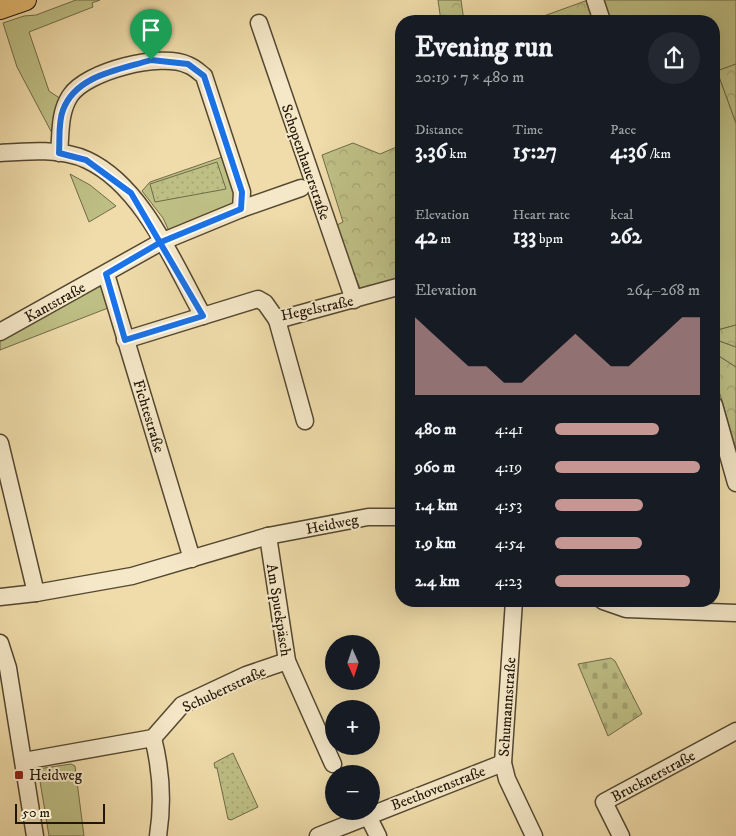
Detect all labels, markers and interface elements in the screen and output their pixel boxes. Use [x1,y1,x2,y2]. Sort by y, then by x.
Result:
pin [130,9,172,60]
icon: arrive [137,16,165,44]
text: Evening run [415,30,553,65]
button: share [648,32,700,84]
text: 20:19 · 7 × 480 m [415,67,524,87]
street label: Schopenhauerstraße [277,102,334,223]
text: Distance [415,121,463,139]
text: Time [513,121,543,139]
text: Pace [610,121,636,139]
text: 3.36 [415,139,447,165]
text: 15:27 [513,139,557,165]
text: 4:36 [610,139,647,165]
text: km [447,145,467,163]
text: /km [647,145,671,163]
text: Elevation [415,206,469,224]
text: Heart rate [513,206,570,224]
text: kcal [610,206,633,224]
text: 42 [415,224,437,250]
text: 133 [513,224,536,250]
text: 262 [610,224,642,250]
text: m [437,230,451,248]
text: bpm [536,230,563,248]
street label: Kantstraße [22,278,89,327]
text: Elevation [415,280,477,300]
text: 264–268 m [627,280,700,300]
street label: Hegelstraße [279,292,355,325]
street label: Fichtestraße [128,377,169,455]
text: 480 m [415,419,456,439]
text: 4:41 [495,419,523,439]
text: 960 m [415,457,455,477]
text: 4:19 [495,457,522,477]
text: 1.4 km [415,495,457,515]
text: 4:53 [495,495,522,515]
street label: Heidweg [304,510,361,539]
text: 1.9 km [415,533,456,553]
text: 4:54 [495,533,525,553]
street label: Am Spuekpäsch [262,562,295,658]
text: 2.4 km [415,571,460,591]
text: 4:23 [495,571,522,591]
north arrow [325,635,380,690]
map controls [325,635,380,820]
street label: Schumannstraße [495,657,520,757]
street label: Schubertstraße [179,662,269,717]
button: + [325,700,380,755]
street label: Brucknerstraße [608,746,699,807]
street label: Beethovenstraße [388,762,488,815]
button: − [325,765,380,820]
place label: Heidweg [29,766,83,785]
marker: Heidweg [13,769,25,781]
scale bar [15,801,105,824]
text: 50 m [22,804,50,822]

